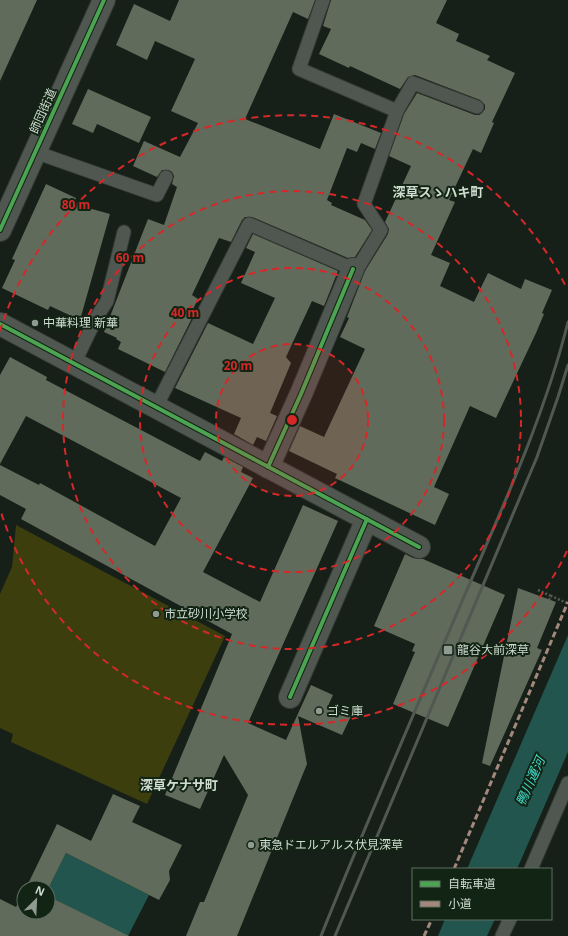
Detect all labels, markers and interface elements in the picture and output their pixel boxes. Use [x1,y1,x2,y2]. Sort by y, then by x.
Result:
street label: 師団街道 [25,85,60,136]
district label: 深草スゝハキ町 [392,183,484,201]
text: 80 m [62,196,90,213]
text: 60 m [116,249,144,266]
text: 40 m [171,304,199,321]
place label: 中華料理 新華 [43,314,118,331]
marker: 中華料理 新華 [30,318,40,328]
text: 20 m [224,357,252,374]
centre of rings [285,413,299,427]
place label: 市立砂川小学校 [164,605,248,622]
marker: 市立砂川小学校 [151,609,161,619]
place label: 龍谷大前深草 [457,641,529,658]
marker: 龍谷大前深草 [442,644,454,656]
place label: ゴミ庫 [327,702,363,719]
marker: ゴミ庫 [314,706,324,716]
water label: 鴨川運河 [511,751,550,808]
district label: 深草ケナサ町 [140,776,218,794]
place label: 東急ドエルアルス伏見深草 [259,836,403,853]
marker: 東急ドエルアルス伏見深草 [246,840,256,850]
legend [412,868,552,920]
text: 自転車道 [448,875,496,892]
north arrow [16,880,56,920]
text: N [33,882,47,899]
text: 小道 [448,895,472,912]

